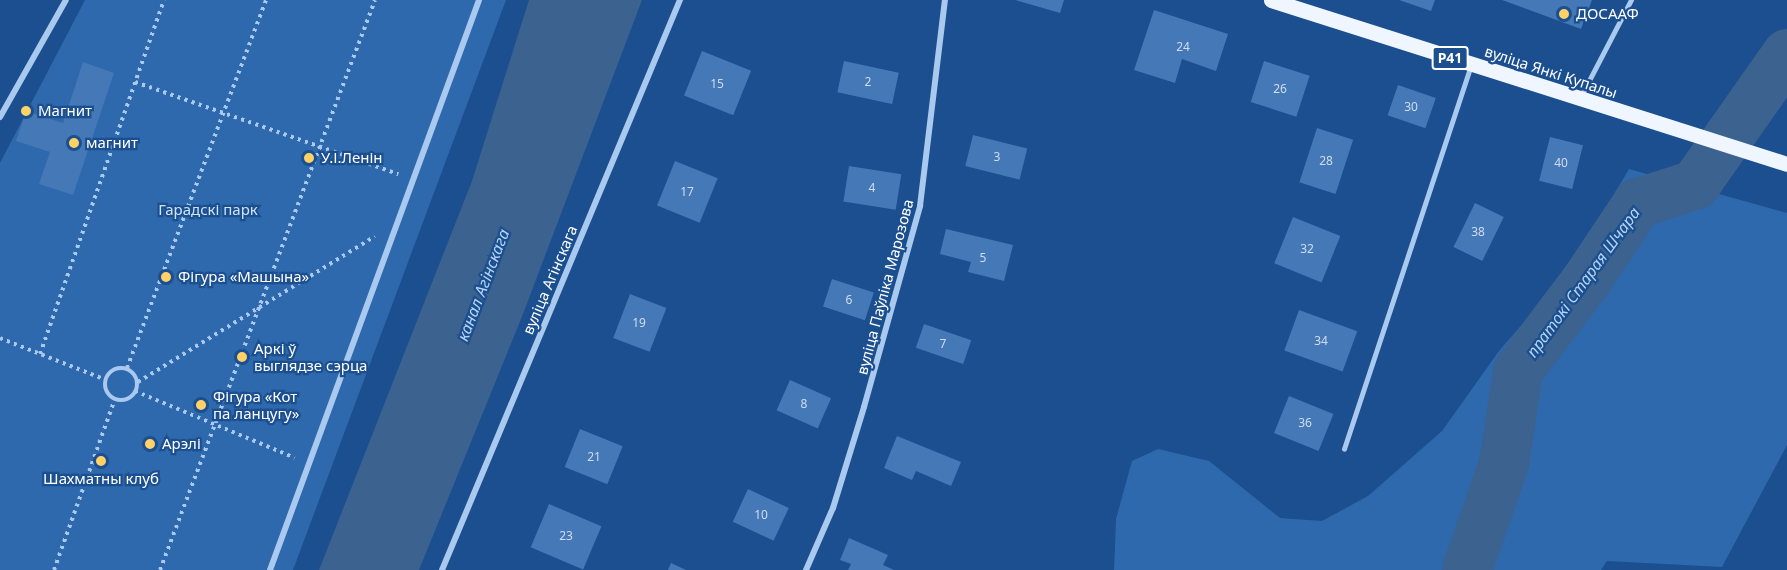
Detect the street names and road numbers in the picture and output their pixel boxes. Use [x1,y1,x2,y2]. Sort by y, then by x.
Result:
street label: вуліца Янкі Купалы [1482,42,1620,102]
road number: Р41 [1430,47,1470,69]
street label: вуліца Паўліка Марозова [853,197,917,377]
street label: вуліца Агінскага [519,223,581,337]

